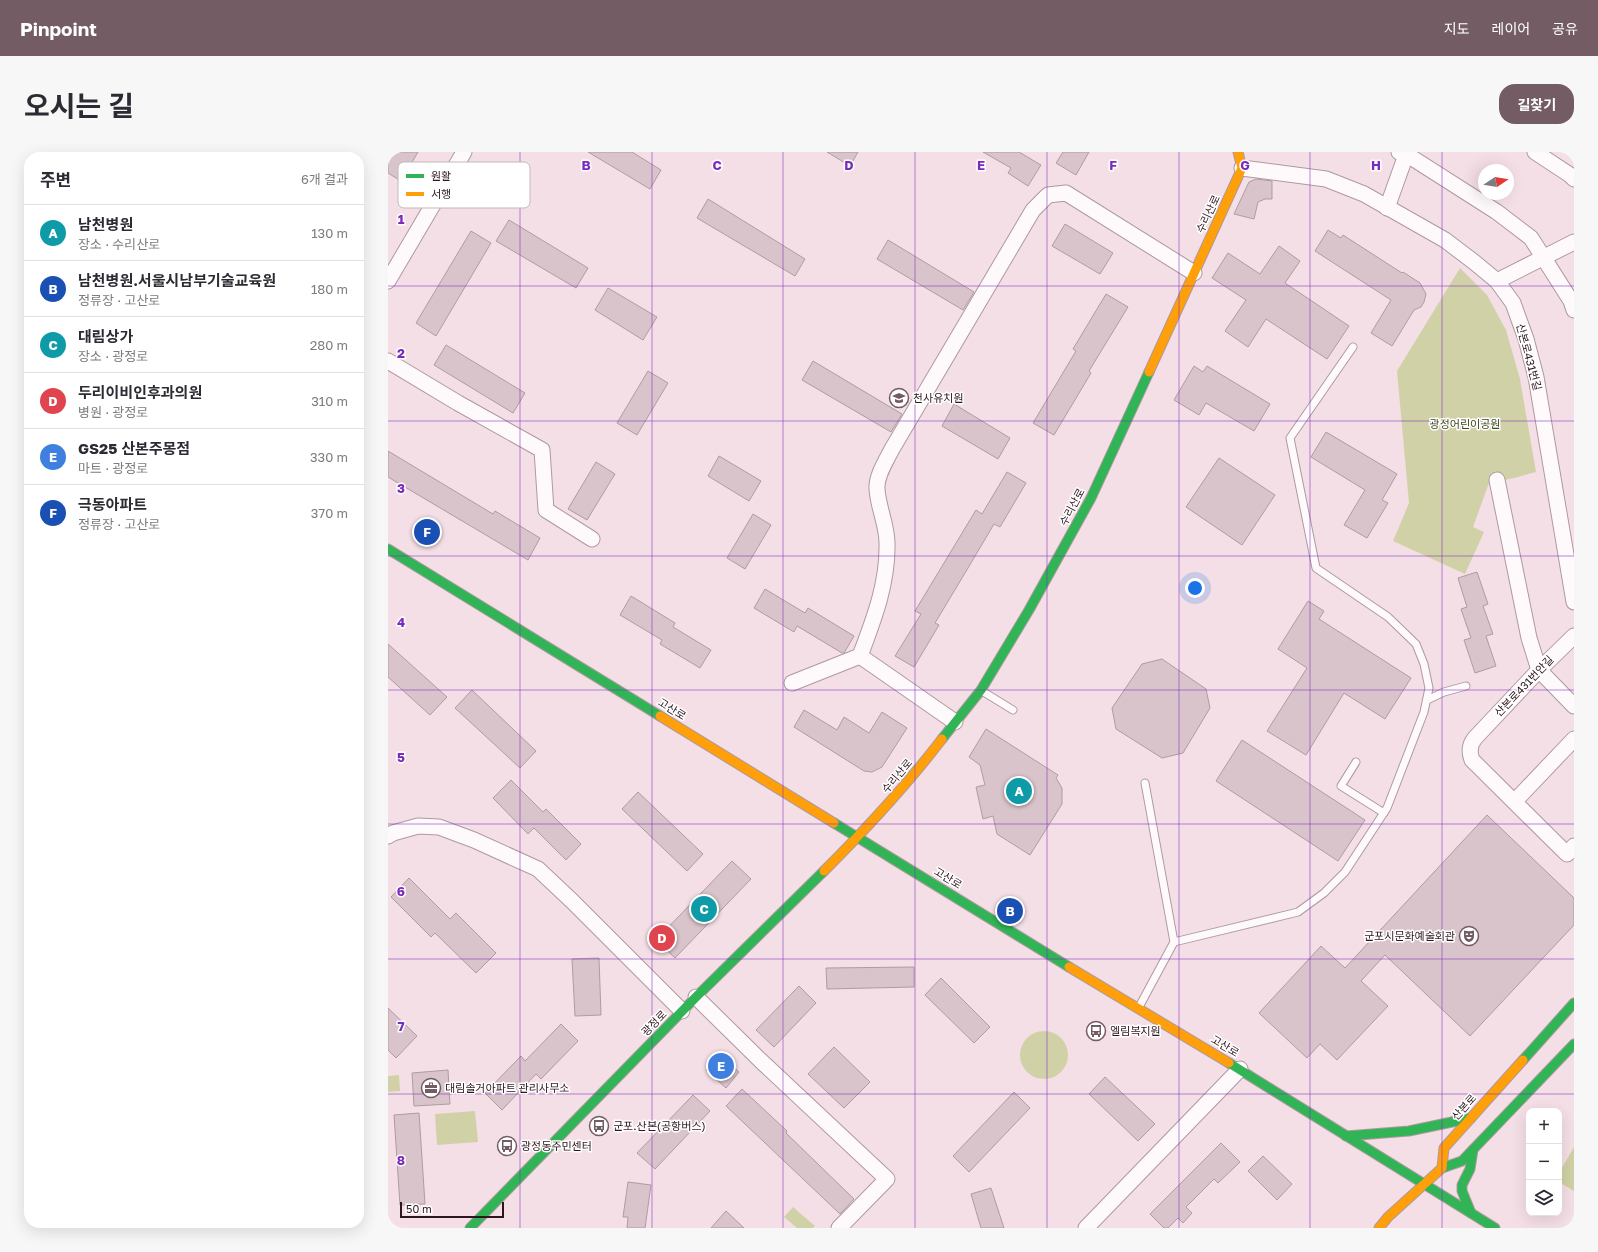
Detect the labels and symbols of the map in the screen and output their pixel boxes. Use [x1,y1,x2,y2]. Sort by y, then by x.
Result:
text: B [581,157,591,173]
text: C [712,157,722,173]
text: D [844,157,854,173]
text: E [977,157,985,173]
text: F [1109,157,1117,173]
text: G [1240,157,1250,173]
text: H [1371,157,1381,173]
legend [398,162,530,208]
north arrow [1478,164,1514,200]
text: 원활 [431,169,451,182]
text: 서행 [431,187,451,200]
street label: 수리산로 [1193,193,1222,235]
text: 1 [398,211,405,227]
street label: 산본로431번길 [1514,322,1545,392]
text: 2 [397,345,405,361]
school or university icon: 천사유치원 [888,387,910,409]
place label: 천사유치원 [913,391,964,404]
park label: 광정어린이공원 [1430,417,1500,430]
text: 3 [397,480,405,496]
street label: 수리산로 [1056,486,1087,528]
pin: F [414,517,440,547]
your location [1185,578,1205,598]
text: 4 [397,614,405,630]
street label: 산본로431번안길 [1491,653,1556,719]
street label: 고산로 [656,695,689,722]
text: 5 [397,749,405,765]
street label: 수리산로 [879,756,915,795]
pin: A [1006,776,1032,806]
street label: 고산로 [932,864,965,891]
text: 6 [397,883,405,899]
pin: C [691,894,717,924]
pin: B [997,896,1023,926]
pin: D [649,923,675,953]
theatre icon: 군포시문화예술회관 [1458,925,1480,947]
place label: 군포시문화예술회관 [1364,929,1455,942]
street label: 광정로 [638,1007,669,1038]
text: 7 [397,1018,405,1034]
bus stop icon: 엘림복지원 [1085,1020,1107,1042]
place label: 엘림복지원 [1110,1024,1161,1037]
street label: 고산로 [1209,1032,1242,1059]
pin: E [708,1051,734,1081]
office icon: 대림솔거아파트 관리사무소 [420,1077,442,1099]
place label: 대림솔거아파트 관리사무소 [445,1081,569,1094]
street label: 산본로 [1449,1091,1479,1122]
bus stop icon: 군포.산본(공항버스) [588,1115,610,1137]
place label: 군포.산본(공항버스) [613,1119,706,1132]
bus stop icon: 광정동주민센터 [496,1135,518,1157]
place label: 광정동주민센터 [521,1139,592,1152]
text: 8 [397,1152,405,1168]
scale bar [400,1200,504,1219]

